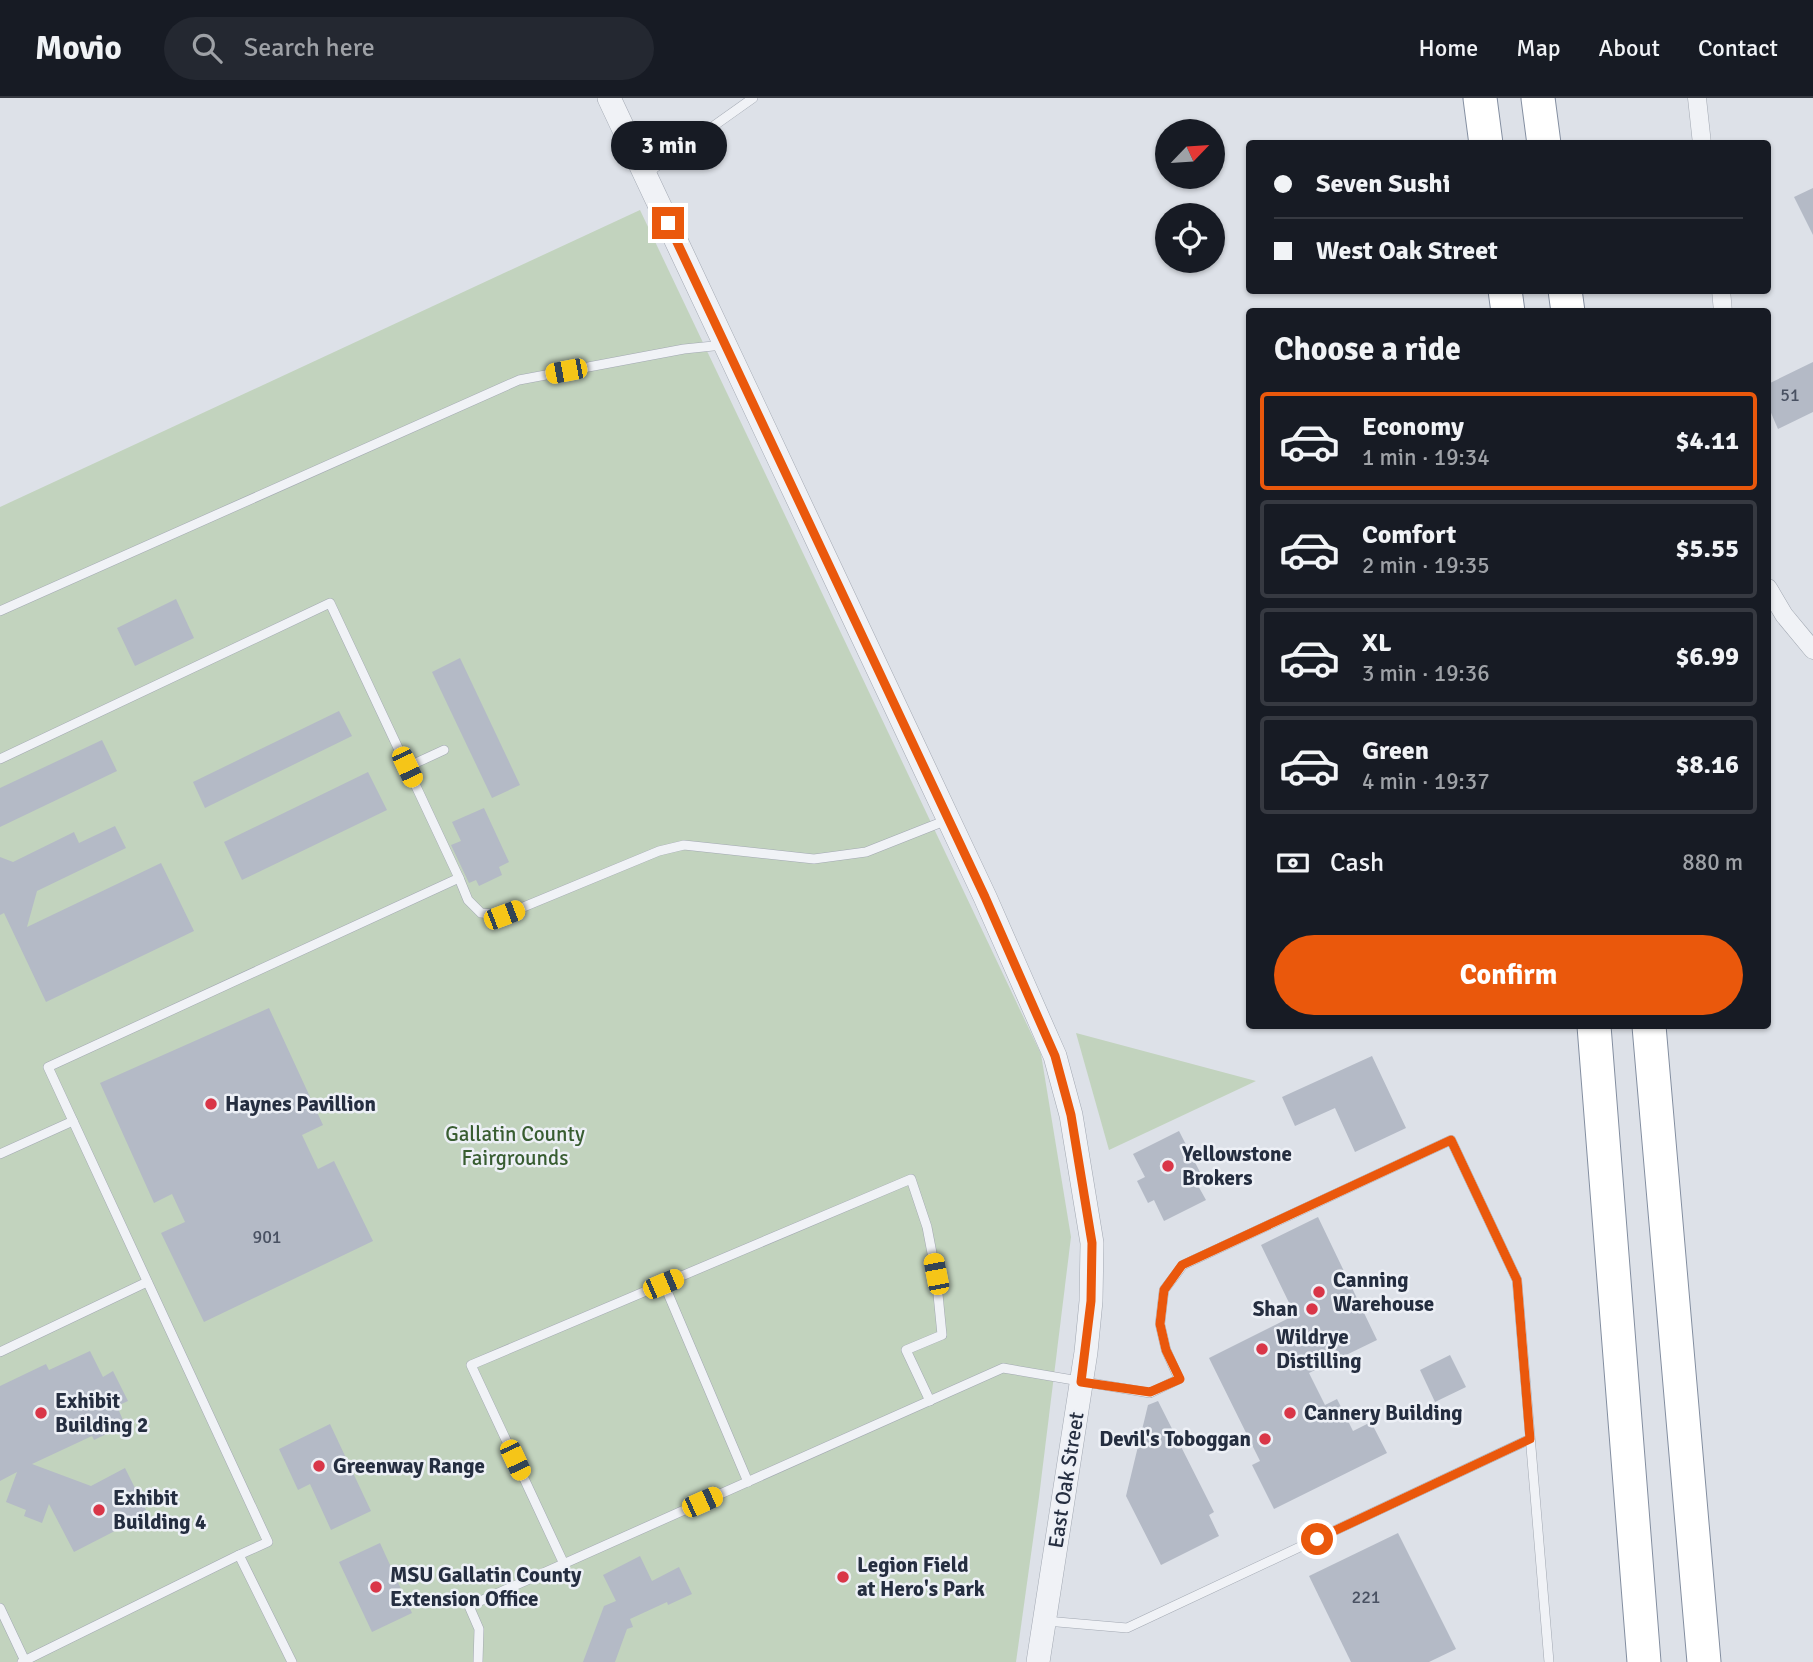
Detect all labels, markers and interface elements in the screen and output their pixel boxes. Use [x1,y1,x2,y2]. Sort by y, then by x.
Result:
search box [164,17,654,80]
text: Movio [35,28,122,69]
icon: search [188,29,226,67]
text: Search here [244,32,375,64]
text: Home [1418,33,1478,63]
text: Map [1516,33,1561,63]
text: About [1599,33,1660,63]
text: Contact [1698,33,1778,63]
north arrow [1155,119,1225,189]
map controls [1155,119,1225,273]
callout: 3 min [610,122,726,170]
text: 3 min [641,131,697,160]
text: Seven Sushi [1316,168,1450,200]
button: locate [1155,203,1225,273]
route end [652,207,684,239]
text: West Oak Street [1316,235,1498,267]
text: Choose a ride [1274,330,1461,369]
car [544,357,589,385]
house number: 51 [1780,384,1800,406]
icon: car [1278,410,1341,473]
text: Economy [1362,411,1464,443]
text: $4.11 [1675,425,1739,457]
text: 1 min · 19:34 [1362,443,1490,472]
icon: car [1278,518,1341,581]
text: Comfort [1362,519,1456,551]
text: $5.55 [1675,533,1739,565]
text: 2 min · 19:35 [1362,551,1490,580]
icon: car [1278,626,1341,689]
text: XL [1362,627,1392,659]
text: $6.99 [1675,641,1739,673]
text: 3 min · 19:36 [1362,659,1490,688]
icon: car [1278,734,1341,797]
text: Green [1362,735,1429,767]
car [389,744,426,790]
text: $8.16 [1675,749,1739,781]
text: 4 min · 19:37 [1362,767,1490,796]
icon: cash [1274,844,1312,882]
text: Cash [1330,847,1384,879]
text: 880 m [1682,848,1743,877]
car [481,898,528,932]
button: Confirm [1274,935,1743,1015]
place label: Haynes Pavillion [225,1091,376,1117]
marker: Haynes Pavillion [203,1096,219,1112]
park label: Gallatin County Fairgrounds [445,1121,585,1171]
place label: Yellowstone Brokers [1181,1141,1292,1191]
marker: Yellowstone Brokers [1160,1158,1176,1174]
house number: 901 [252,1226,282,1248]
car [922,1251,951,1297]
car [640,1266,687,1302]
place label: Canning Warehouse [1333,1267,1434,1317]
marker: Canning Warehouse [1311,1284,1327,1300]
place label: Shan [1253,1296,1298,1322]
marker: Shan [1304,1301,1320,1317]
place label: Wildrye Distilling [1276,1324,1361,1374]
marker: Wildrye Distilling [1254,1341,1270,1357]
place label: Exhibit Building 2 [55,1388,148,1438]
place label: Cannery Building [1304,1400,1462,1426]
marker: Exhibit Building 2 [33,1405,49,1421]
marker: Cannery Building [1282,1405,1298,1421]
street label: East Oak Street [1042,1410,1090,1550]
place label: Devil's Toboggan [1099,1426,1251,1452]
marker: Devil's Toboggan [1257,1431,1273,1447]
car [497,1437,534,1483]
place label: Greenway Range [333,1453,485,1479]
marker: Greenway Range [311,1458,327,1474]
car [679,1484,726,1520]
place label: Exhibit Building 4 [113,1485,206,1535]
marker: Exhibit Building 4 [91,1502,107,1518]
route start [1301,1523,1333,1555]
place label: Legion Field at Hero's Park [857,1552,985,1602]
place label: MSU Gallatin County Extension Office [390,1562,582,1612]
marker: Legion Field at Hero's Park [835,1569,851,1585]
marker: MSU Gallatin County Extension Office [368,1579,384,1595]
house number: 221 [1351,1586,1381,1608]

